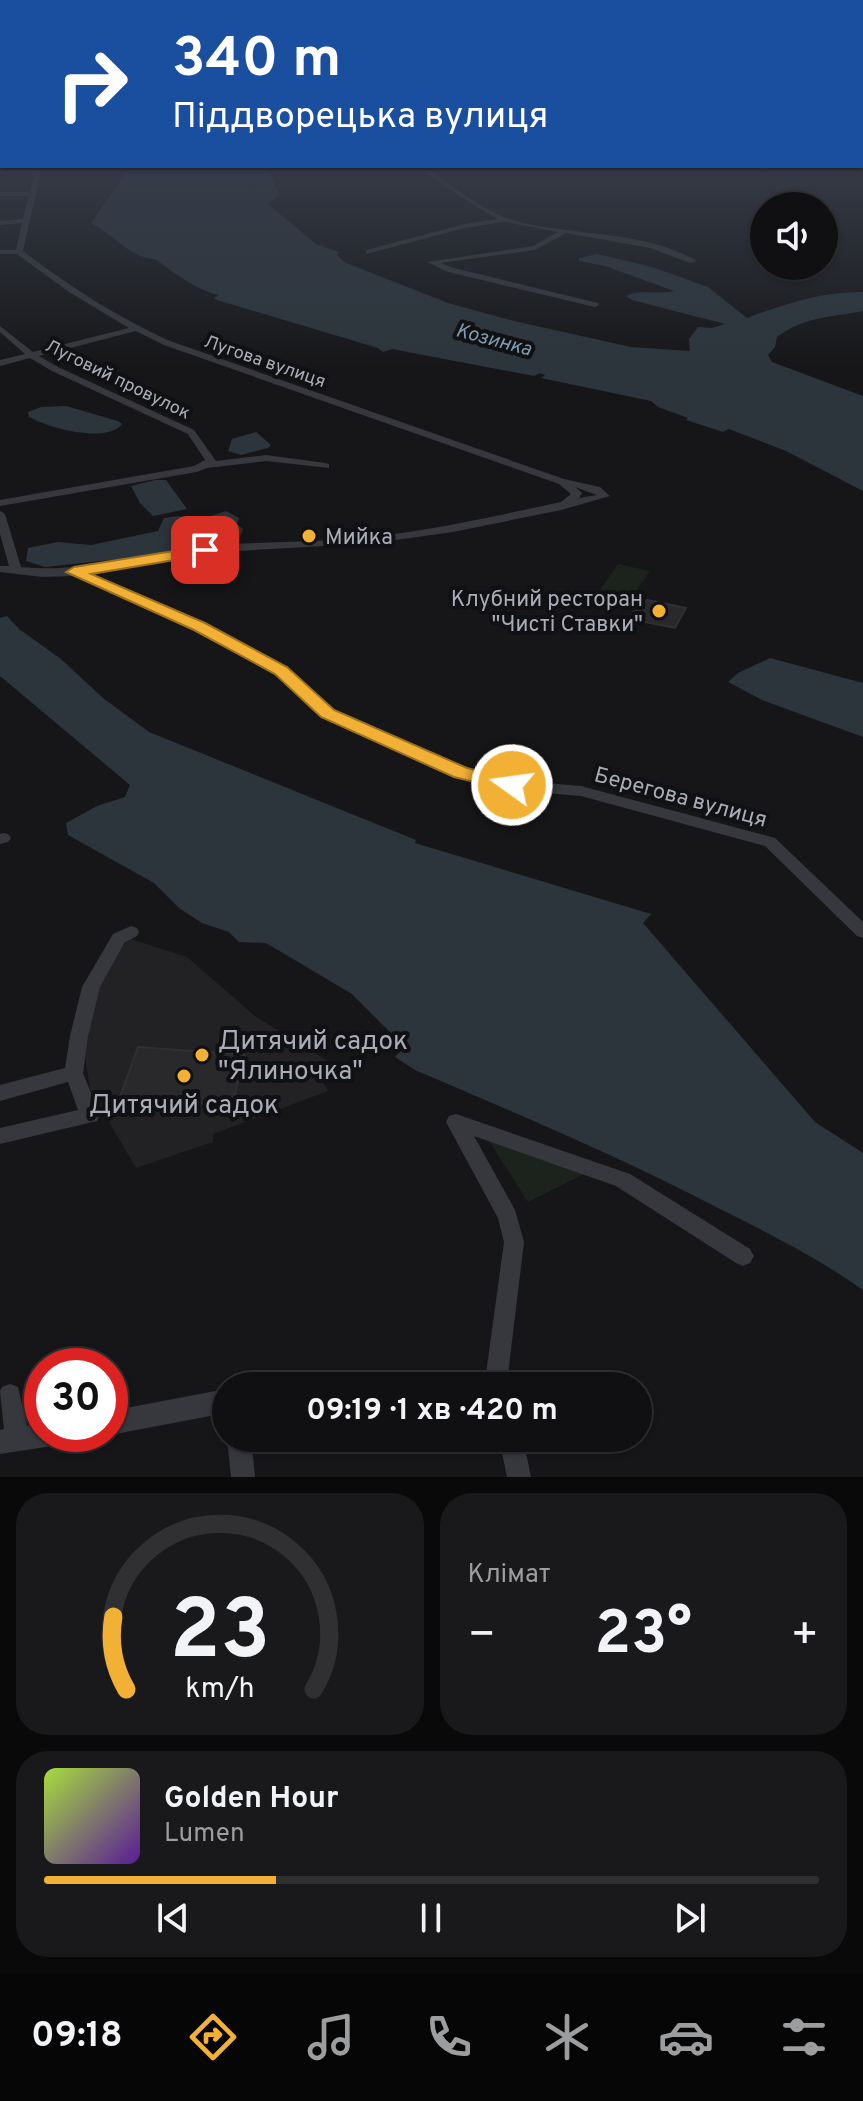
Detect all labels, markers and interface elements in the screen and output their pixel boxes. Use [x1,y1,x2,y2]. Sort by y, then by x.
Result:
text: 340 m [172,26,341,96]
icon: right [40,32,144,136]
text: Піддворецька вулиця [172,95,548,141]
map controls [750,192,838,280]
button: sound [750,192,838,280]
water label: Козинка [453,318,535,364]
street label: Лугова вулиця [201,331,328,394]
street label: Луговий провулок [41,335,194,425]
pin [171,516,239,584]
place label: Мийка [325,525,393,552]
marker: Мийка [300,527,318,545]
icon: arrive [183,528,227,572]
place label: Клубний ресторан "Чисті Ставки" [451,587,643,639]
marker: Клубний ресторан "Чисті Ставки" [650,602,668,620]
position arrow [470,743,554,827]
street label: Берегова вулиця [591,762,770,834]
place label: Дитячий садок "Ялиночка" [218,1026,408,1089]
marker: Дитячий садок "Ялиночка" [193,1046,211,1064]
marker: Дитячий садок [175,1067,193,1085]
place label: Дитячий садок [89,1090,279,1123]
speed limit sign: 30 [24,1348,128,1452]
text: 09:19 · 1 хв · 420 m [306,1393,558,1430]
text: Клімат [468,1559,551,1592]
text: 23 [169,1583,270,1688]
text: 23° [594,1599,692,1675]
text: − [468,1609,496,1665]
text: + [791,1609,819,1665]
text: km/h [185,1672,254,1708]
text: Golden Hour [164,1781,338,1818]
text: Lumen [164,1818,245,1851]
icon: previous [151,1896,195,1940]
icon: pause [409,1896,453,1940]
icon: next [668,1896,712,1940]
icon: directions [185,2009,241,2065]
icon: music [303,2009,359,2065]
icon: phone [421,2009,477,2065]
icon: climate [539,2009,595,2065]
icon: car [658,2009,714,2065]
icon: filters [776,2009,832,2065]
text: 09:18 [31,2014,123,2060]

